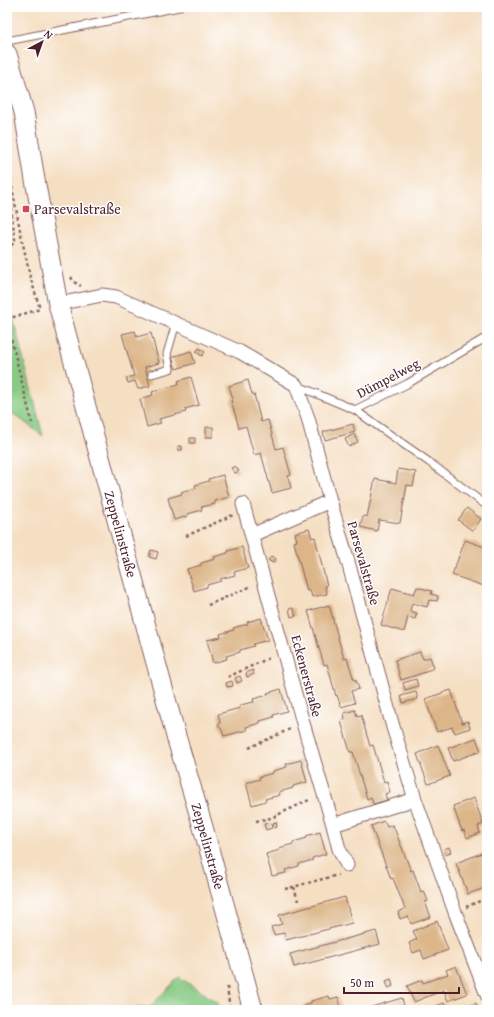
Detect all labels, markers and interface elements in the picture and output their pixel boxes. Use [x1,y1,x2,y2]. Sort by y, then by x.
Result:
north arrow [22,22,62,62]
text: N [41,26,57,43]
place label: Parsevalstraße [34,199,121,219]
marker: Parsevalstraße [21,204,31,214]
street label: Dümpelweg [353,353,423,403]
street label: Zeppelinstraße [99,489,142,580]
street label: Parsevalstraße [342,519,386,608]
street label: Eckenerstraße [286,633,328,720]
street label: Zeppelinstraße [186,800,230,892]
scale bar [344,969,459,995]
text: 50 m [350,974,374,991]

